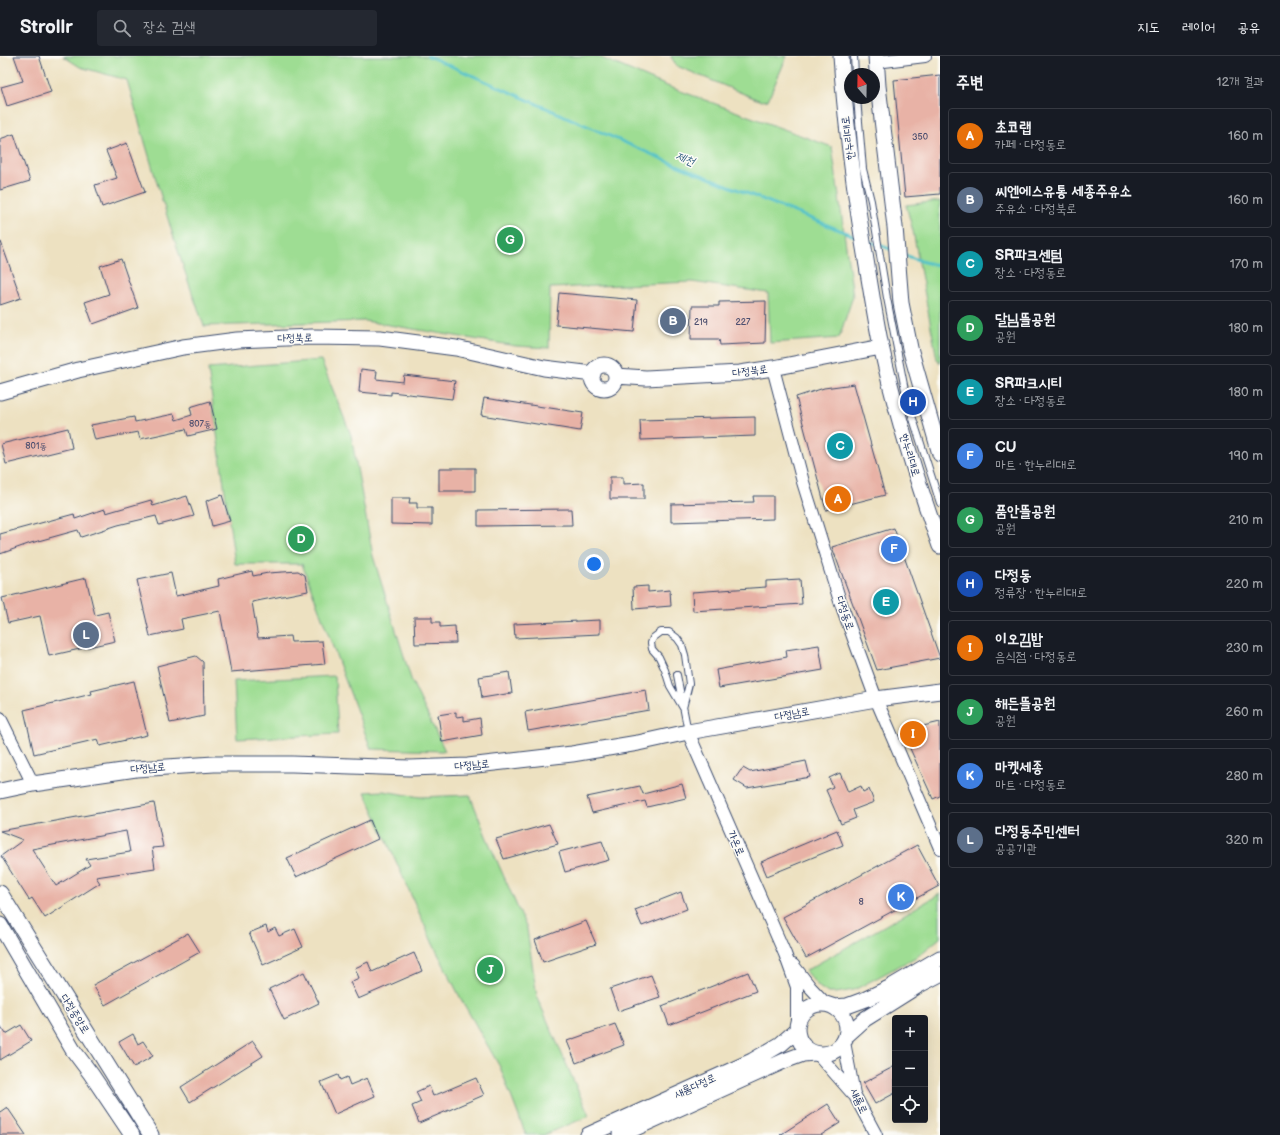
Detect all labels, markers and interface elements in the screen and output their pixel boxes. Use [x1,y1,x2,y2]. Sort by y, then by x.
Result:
search box [97,10,377,46]
text: Strollr [20,16,73,39]
icon: search [111,17,133,39]
text: 장소 검색 [143,18,195,37]
text: 지도 [1137,19,1160,36]
text: 레이어 [1182,19,1215,36]
text: 공유 [1237,19,1260,36]
north arrow [844,68,880,104]
text: 주변 [956,73,983,93]
text: 12개 결과 [1216,74,1264,90]
street label: 한누리대로 [839,115,857,161]
text: 초코랩 [995,118,1031,137]
text: A [966,128,974,144]
text: 160 m [1228,128,1263,144]
house number: 350 [912,132,928,143]
text: 카페 · 다정동로 [995,137,1066,153]
water label: 제천 [673,148,698,170]
text: 씨엔에스유통 세종주유소 [995,182,1132,201]
text: B [965,192,975,208]
text: 160 m [1228,192,1263,208]
text: 주유소 · 다정북로 [995,201,1077,217]
pin: G [497,225,523,255]
text: SR파크센텀 [995,246,1063,265]
text: C [965,256,975,272]
text: 170 m [1230,256,1263,272]
text: 장소 · 다정동로 [995,265,1066,281]
pin: B [660,306,686,336]
text: 달님뜰공원 [995,310,1055,329]
house number: 219 [694,317,708,328]
house number: 227 [735,317,751,328]
text: D [965,320,975,336]
text: 180 m [1228,320,1263,336]
text: 공원 [995,329,1016,345]
street label: 다정북로 [277,331,313,345]
street label: 다정북로 [732,362,769,380]
text: SR파크시티 [995,374,1063,393]
text: E [966,384,974,400]
text: 180 m [1228,384,1263,400]
pin: H [900,387,926,417]
text: 장소 · 다정동로 [995,393,1066,409]
house number: 807동 [189,419,211,430]
pin: C [827,431,853,461]
street label: 한누리대로 [897,432,923,478]
text: CU [995,438,1016,457]
house number: 801동 [25,441,47,452]
text: F [966,448,974,464]
text: 190 m [1229,448,1263,464]
text: 마트 · 한누리대로 [995,457,1077,473]
pin: A [825,484,851,514]
text: 품안뜰공원 [995,502,1055,521]
text: G [965,512,975,528]
text: 210 m [1229,512,1263,528]
text: 공원 [995,521,1016,537]
pin: D [288,524,314,554]
pin: F [881,534,907,564]
your location [584,554,604,574]
text: 다정동 [995,566,1031,585]
text: H [965,576,975,592]
text: 220 m [1226,576,1263,592]
text: 정류장 · 한누리대로 [995,585,1087,601]
pin: E [873,587,899,617]
street label: 다정동로 [833,594,857,632]
pin: L [73,620,99,650]
text: 이오김밥 [995,630,1043,649]
text: I [968,640,972,656]
text: 230 m [1226,640,1263,656]
text: 음식점 · 다정동로 [995,649,1077,665]
text: 해든뜰공원 [995,694,1055,713]
street label: 다정남로 [773,704,811,723]
text: J [966,704,974,720]
text: 260 m [1225,704,1263,720]
text: 공원 [995,713,1016,729]
pin: I [900,719,926,749]
street label: 다정남로 [454,757,490,773]
text: 마켓세종 [995,758,1043,777]
street label: 다정남로 [130,760,166,776]
text: K [966,768,974,784]
text: 280 m [1226,768,1263,784]
text: 마트 · 다정동로 [995,777,1066,793]
text: 다정동주민센터 [995,822,1080,841]
street label: 가온로 [725,828,747,858]
text: L [966,832,974,848]
text: 320 m [1225,832,1263,848]
text: 공공기관 [995,841,1037,857]
pin: K [888,882,914,912]
house number: 8 [858,897,864,908]
pin: J [477,955,503,985]
street label: 다정중앙로 [58,992,92,1036]
map controls [892,1015,928,1123]
button: + [892,1015,928,1051]
button: − [892,1051,928,1087]
street label: 새롬다정로 [672,1071,718,1101]
street label: 새롬로 [848,1086,870,1116]
button: locate [892,1087,928,1123]

